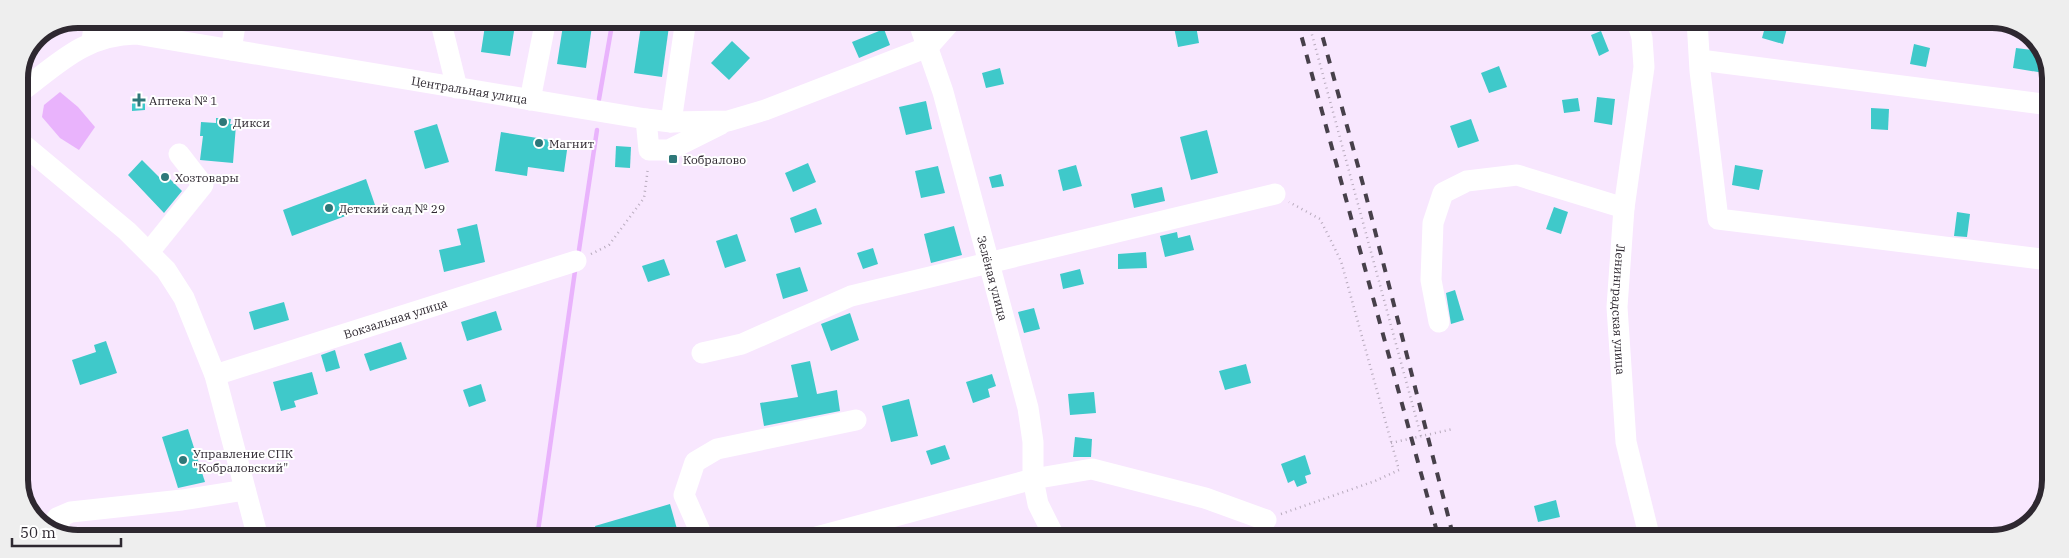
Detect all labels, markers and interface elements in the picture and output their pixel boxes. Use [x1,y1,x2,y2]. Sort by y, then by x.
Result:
street label: Центральная улица [410,73,529,107]
place label: Аптека № 1 [149,93,218,108]
marker: Аптека № 1 [133,94,145,106]
place label: Дикси [233,115,270,130]
marker: Дикси [217,116,229,128]
place label: Магнит [549,136,594,151]
marker: Магнит [533,137,545,149]
place label: Кобралово [683,152,746,167]
marker: Кобралово [667,153,679,165]
place label: Хозтовары [175,170,239,185]
marker: Хозтовары [159,171,171,183]
place label: Детский сад № 29 [339,201,445,216]
marker: Детский сад № 29 [323,202,335,214]
street label: Зелёная улица [975,234,1012,323]
street label: Ленинградская улица [1609,244,1629,376]
street label: Вокзальная улица [341,295,449,342]
place label: Управление СПК "Кобраловский" [193,446,294,475]
marker: Управление СПК "Кобраловский" [177,454,189,466]
scale bar [12,516,121,548]
text: 50 m [20,523,56,542]

